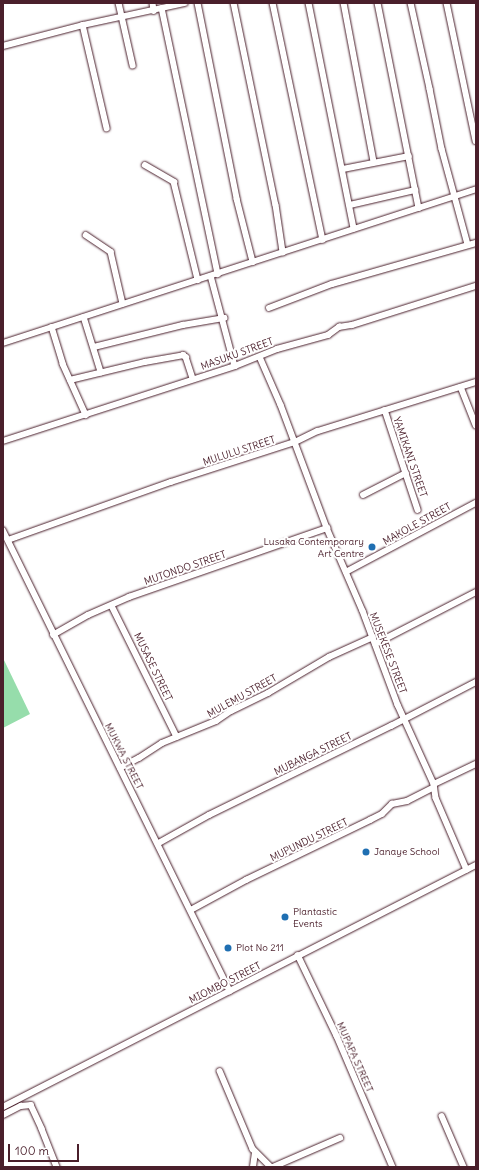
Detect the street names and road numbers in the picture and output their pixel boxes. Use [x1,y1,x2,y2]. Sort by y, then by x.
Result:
street label: MASUKU STREET [199,335,275,373]
street label: YAMIKANI STREET [391,415,429,499]
street label: MULULU STREET [201,434,277,468]
street label: MAKOLE STREET [381,500,453,548]
street label: MUTONDO STREET [142,548,228,588]
street label: MUSEKESE STREET [367,611,409,695]
street label: MUSASE STREET [131,631,175,703]
street label: MULEMU STREET [205,672,279,720]
street label: MUKWA STREET [102,721,146,791]
street label: MUBANGA STREET [272,730,354,778]
street label: MUPUNDU STREET [268,816,350,864]
street label: MIOMBO STREET [187,960,263,1006]
street label: MUPAPA STREET [334,1020,376,1094]

